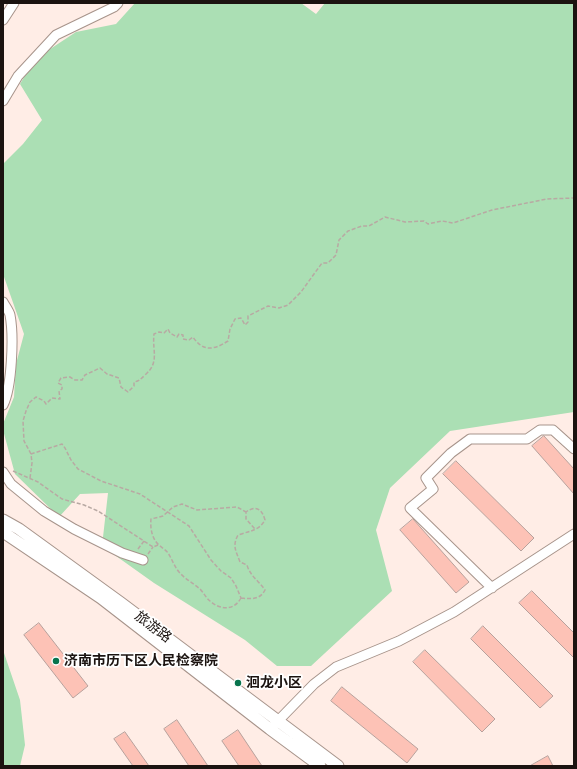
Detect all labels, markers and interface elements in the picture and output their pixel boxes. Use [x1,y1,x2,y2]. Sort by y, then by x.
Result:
street label: 旅游路 [131,608,175,646]
place label: 济南市历下区人民检察院 [64,653,218,669]
marker: 济南市历下区人民检察院 [51,656,61,666]
place label: 洄龙小区 [246,675,302,691]
marker: 洄龙小区 [233,678,243,688]

